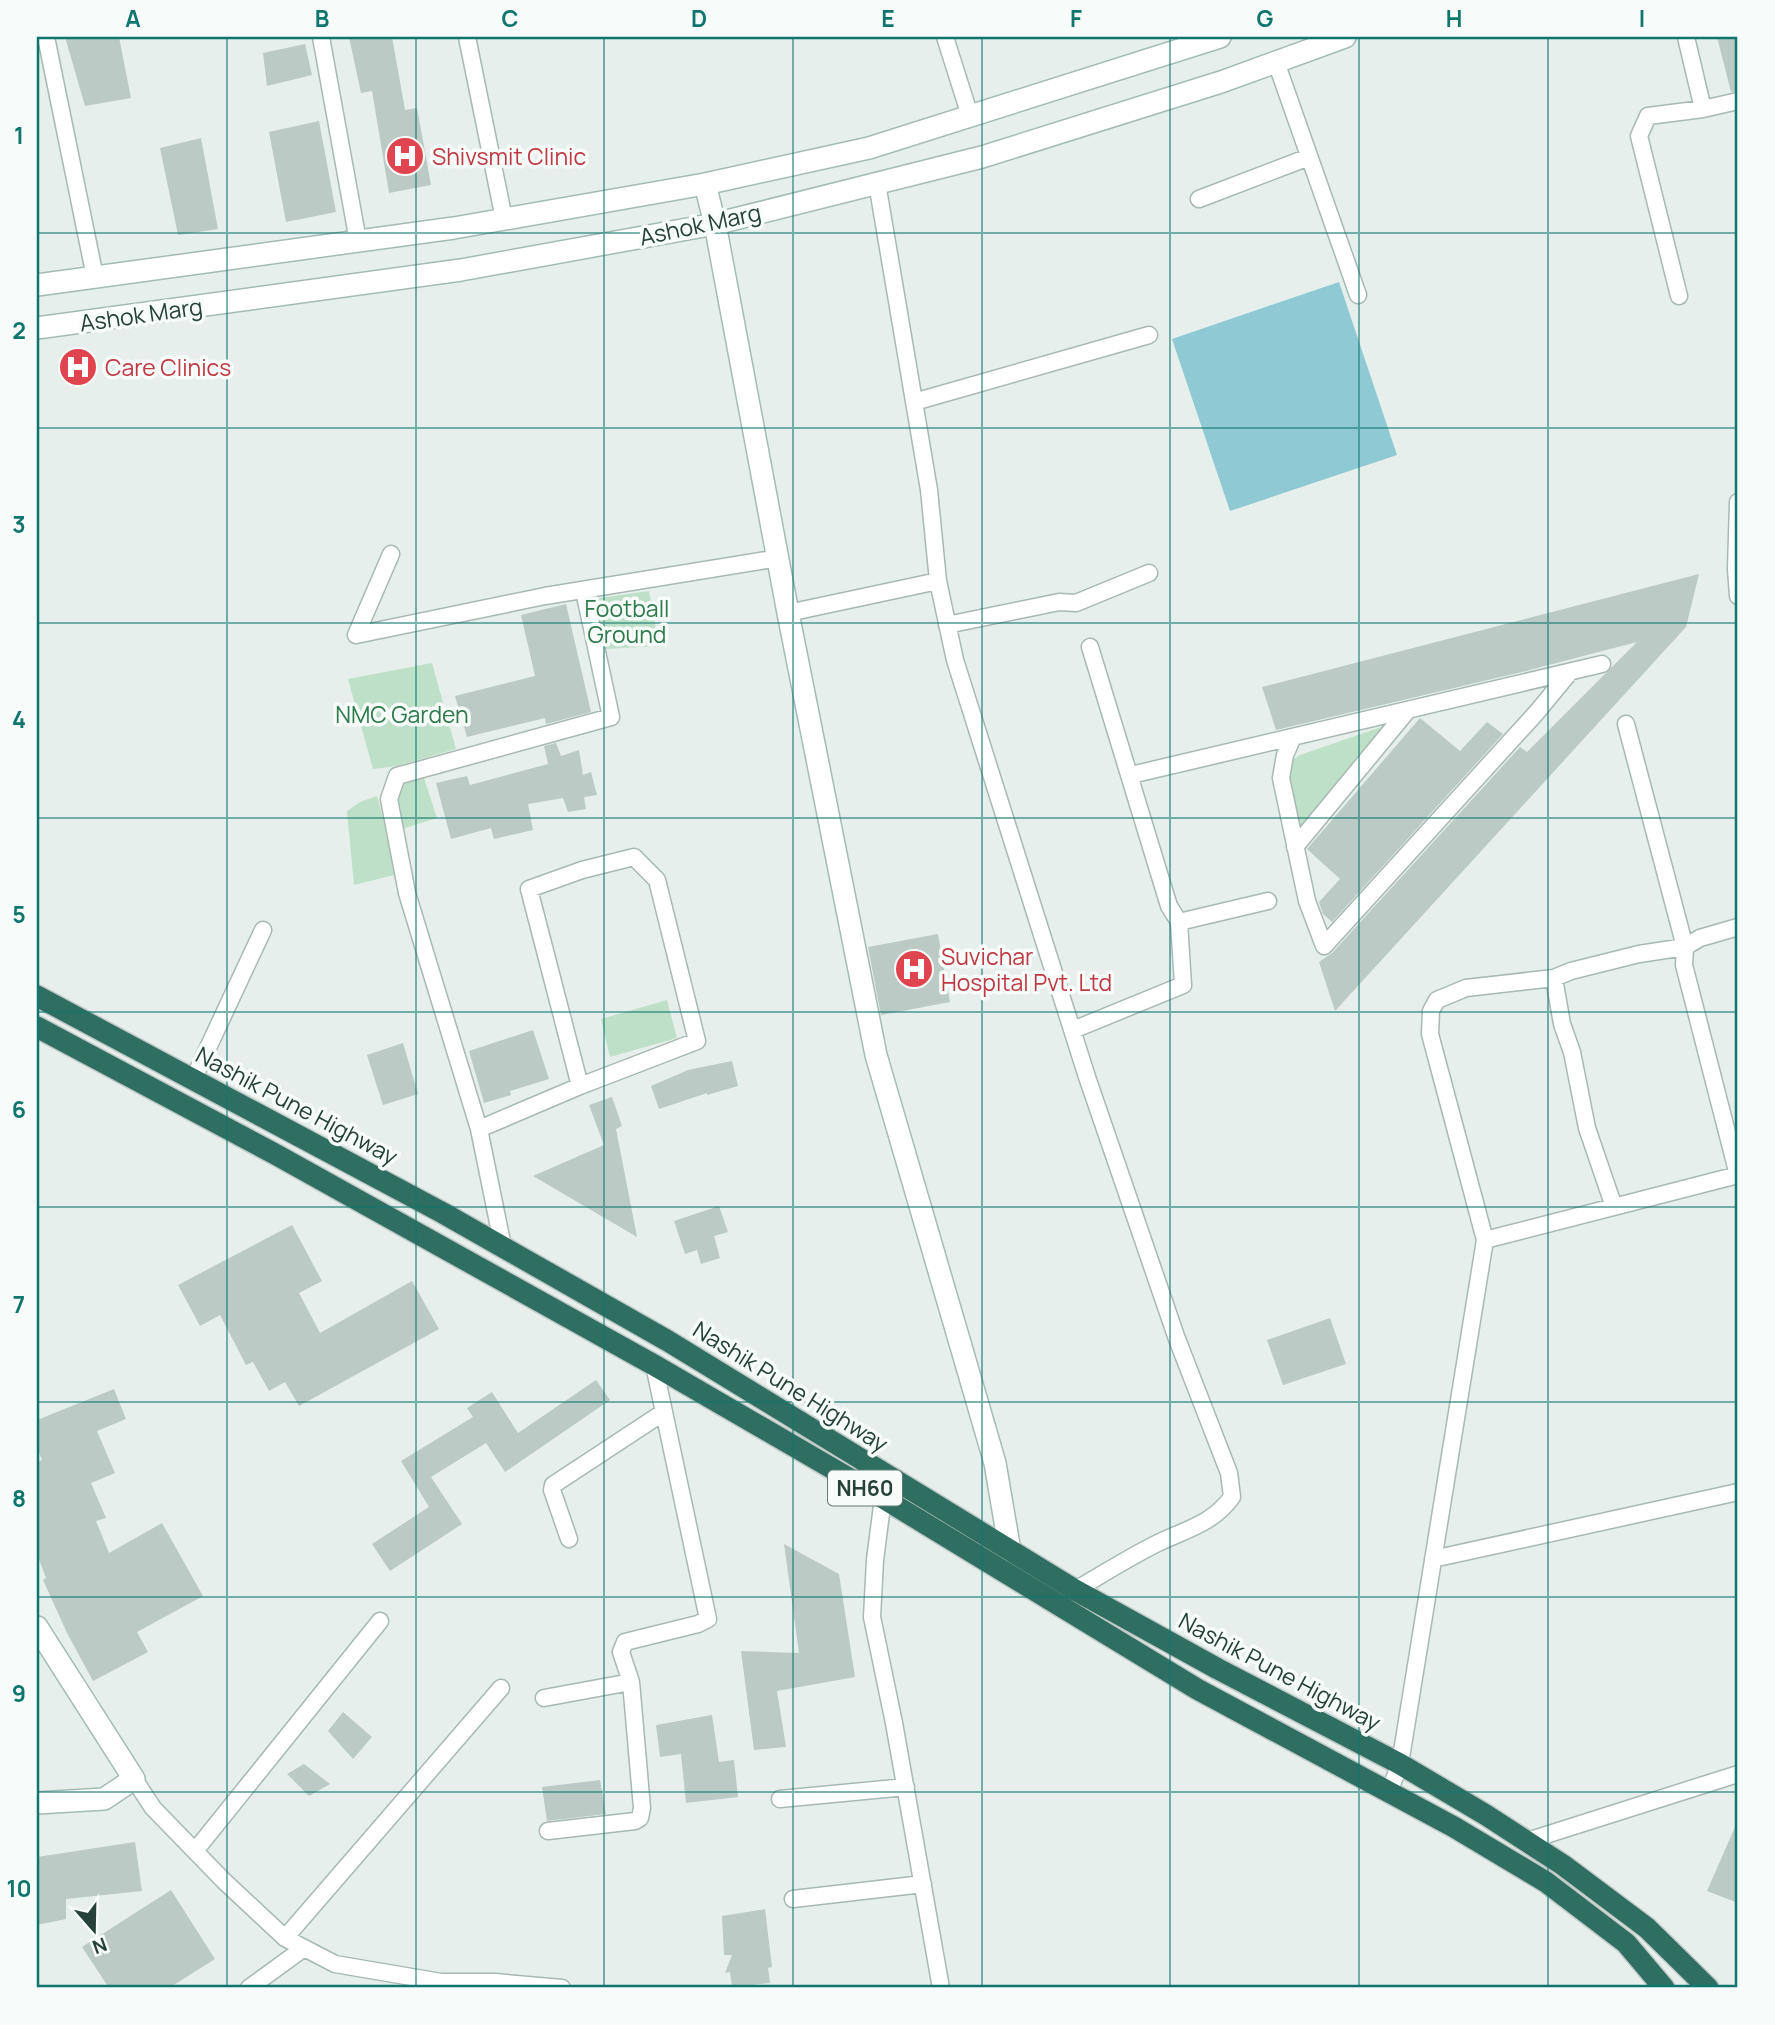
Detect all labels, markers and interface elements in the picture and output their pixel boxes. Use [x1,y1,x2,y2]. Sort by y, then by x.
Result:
text: A [125,2,141,34]
text: B [315,2,329,34]
text: C [502,2,519,34]
text: D [691,2,707,34]
text: E [881,2,895,34]
text: F [1070,2,1082,34]
text: G [1257,2,1274,34]
text: H [1446,2,1462,34]
text: I [1639,2,1645,34]
text: 1 [14,119,24,151]
hospital icon: Shivsmit Clinic [384,135,426,177]
place label: Shivsmit Clinic [432,140,586,172]
street label: Ashok Marg [636,196,764,252]
street label: Ashok Marg [78,290,204,338]
text: 2 [12,314,26,346]
hospital icon: Care Clinics [57,346,99,388]
place label: Care Clinics [105,351,231,383]
text: 3 [12,508,26,540]
park label: Football Ground [585,592,669,650]
park label: NMC Garden [335,698,469,730]
text: 4 [12,703,26,735]
text: 5 [12,898,26,930]
place label: Suvichar Hospital Pvt. Ltd [941,940,1112,998]
hospital icon: Suvichar Hospital Pvt. Ltd [893,948,935,990]
street label: Nashik Pune Highway [190,1038,404,1172]
text: 6 [12,1093,26,1125]
text: 7 [13,1288,25,1320]
street label: Nashik Pune Highway [687,1313,895,1459]
road number: NH60 [828,1470,902,1506]
text: 8 [12,1482,26,1514]
street label: Nashik Pune Highway [1173,1604,1387,1738]
text: 9 [12,1677,26,1709]
text: 10 [6,1872,32,1904]
north arrow [60,1896,130,1966]
text: N [89,1931,111,1961]

